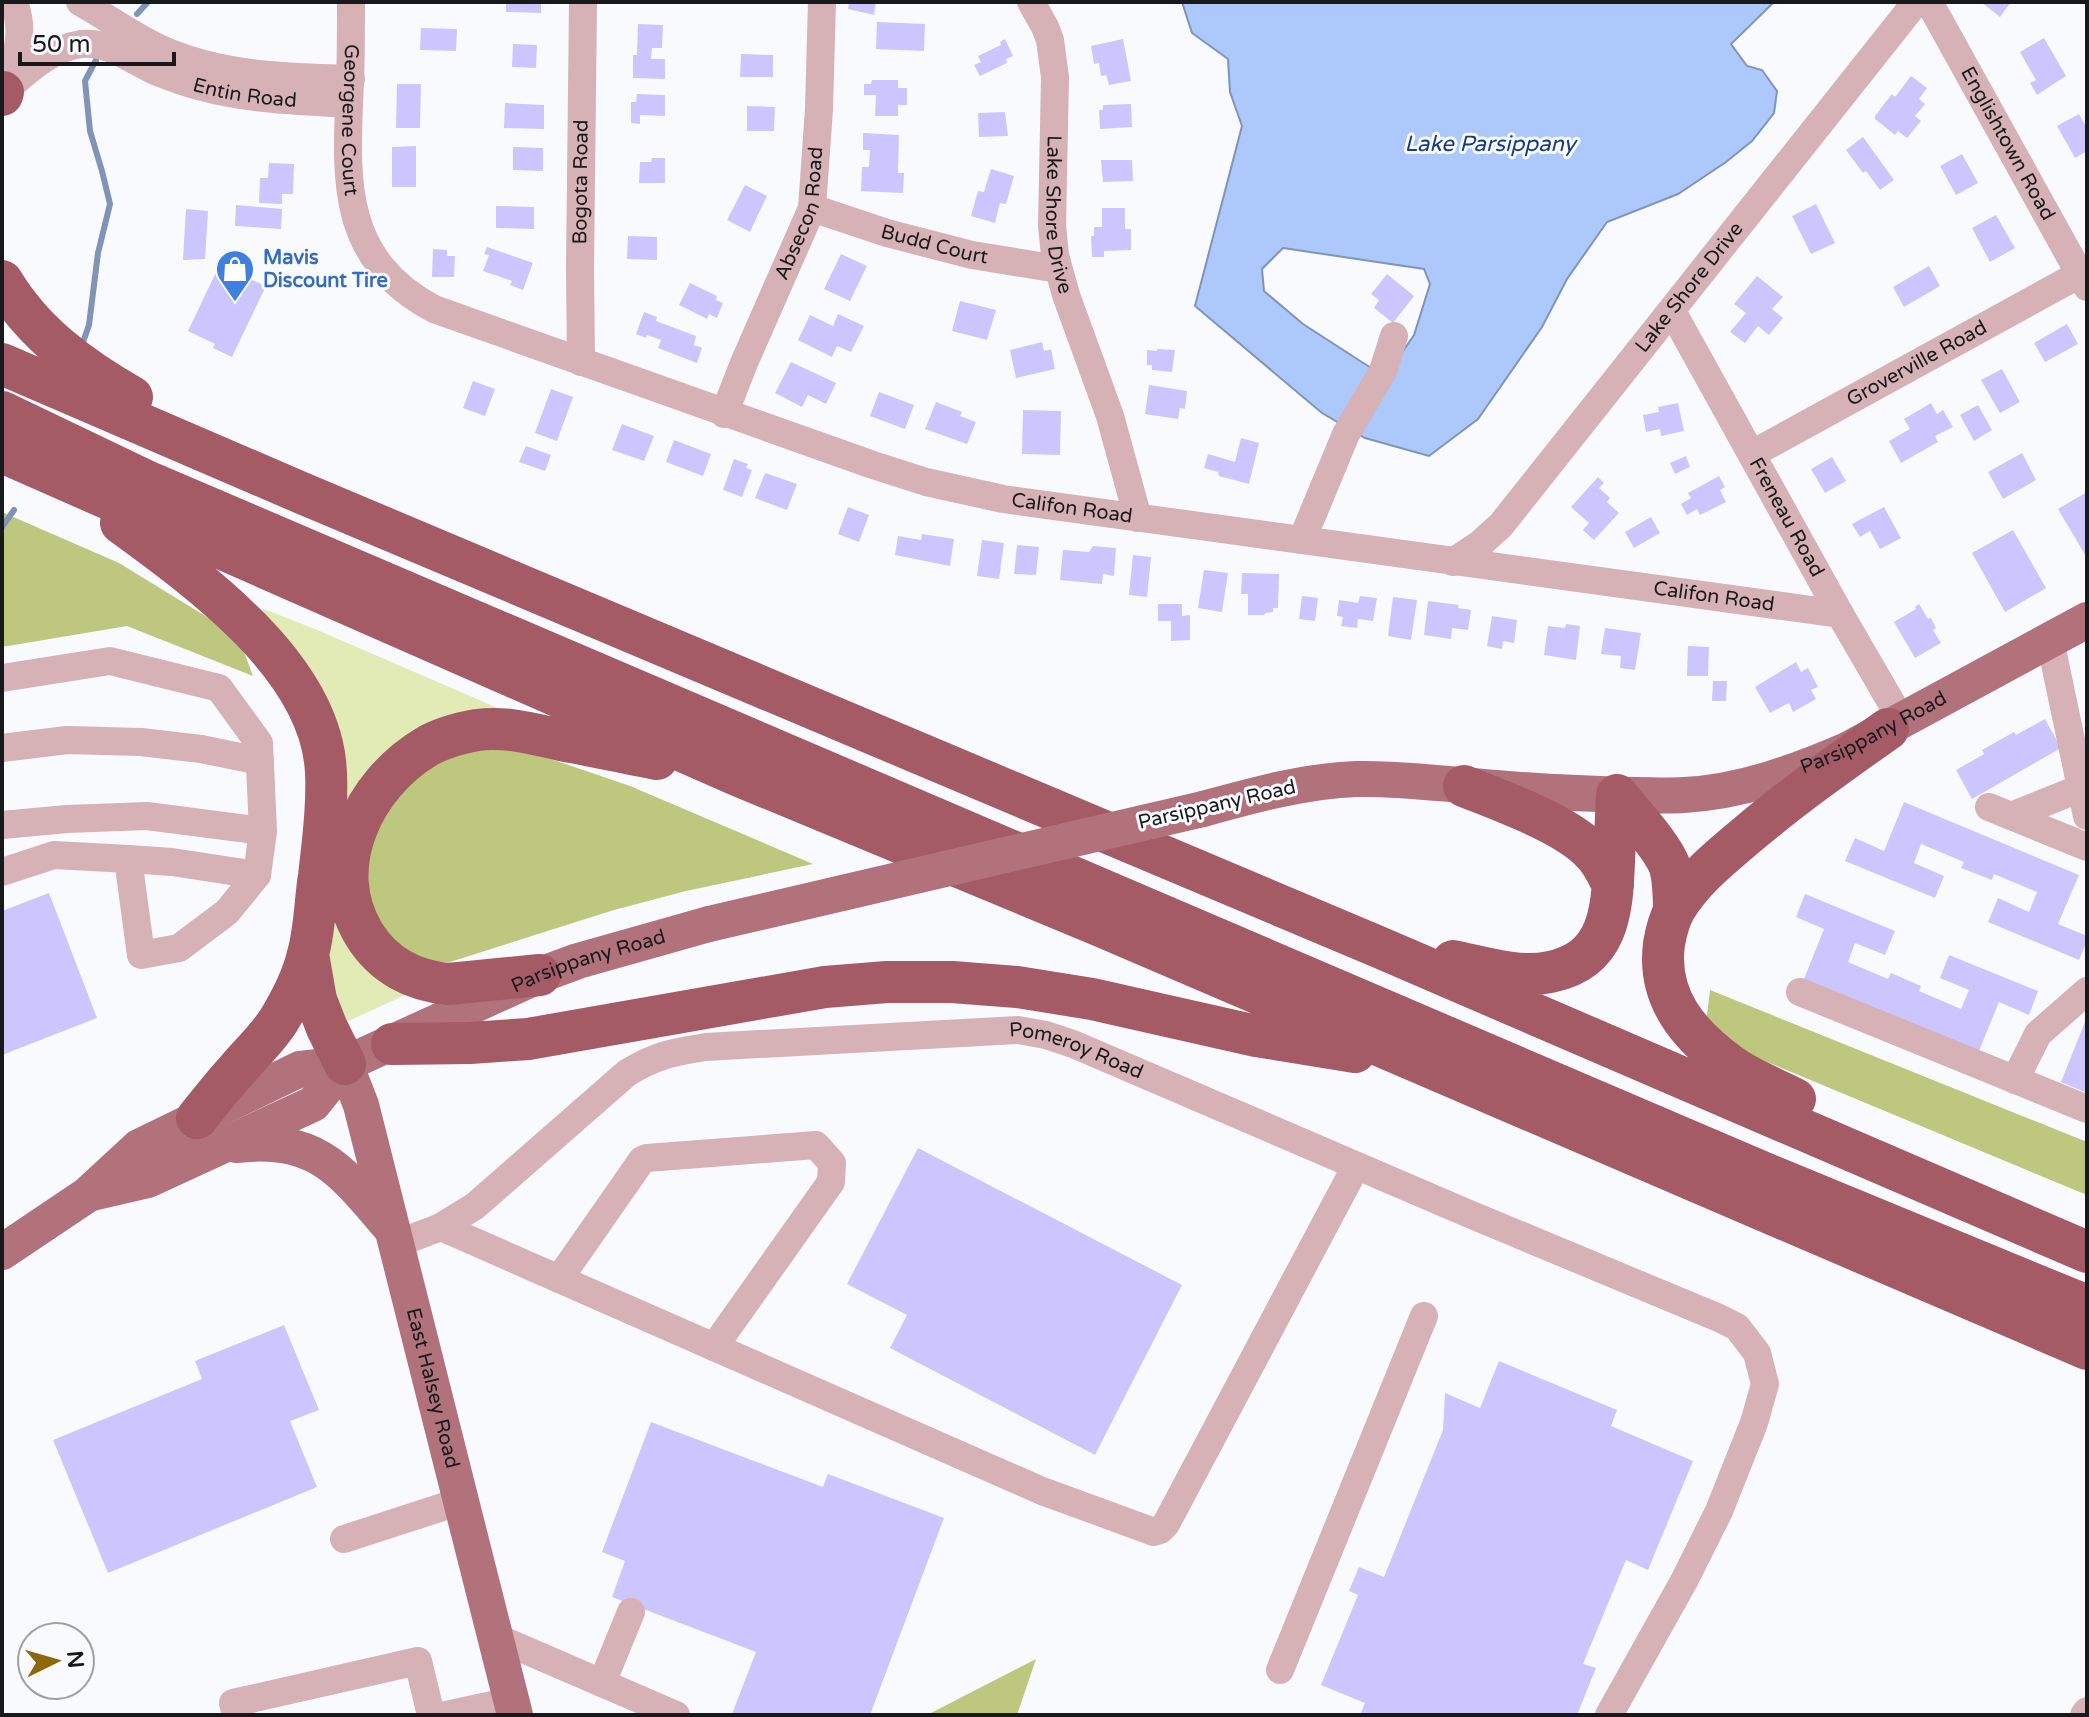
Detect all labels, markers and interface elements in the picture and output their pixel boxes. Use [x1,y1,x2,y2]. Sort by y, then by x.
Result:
scale bar [20,16,174,66]
text: 50 m [32,30,90,59]
street label: Georgene Court [336,44,363,198]
street label: Englishtown Road [1955,63,2060,225]
street label: Entin Road [190,73,298,113]
street label: Bogota Road [568,119,594,245]
water label: Lake Parsippany [1404,131,1578,157]
street label: Lake Shore Drive [1040,135,1077,297]
street label: Absecon Road [770,146,828,284]
street label: Lake Shore Drive [1630,217,1749,358]
street label: Budd Court [878,220,990,269]
place label: Mavis Discount Tire [263,246,388,293]
shop icon: Mavis Discount Tire [214,248,256,303]
street label: Groverville Road [1842,315,1991,412]
street label: Freneau Road [1744,454,1829,581]
street label: Califon Road [1010,488,1134,529]
street label: Califon Road [1652,576,1776,617]
street label: Parsippany Road [1797,686,1951,780]
street label: Parsippany Road [1136,775,1298,835]
street label: Parsippany Road [508,925,668,998]
street label: Pomeroy Road [1009,1018,1147,1085]
street label: East Halsey Road [401,1305,464,1471]
north arrow [16,1621,96,1701]
text: N [61,1649,89,1669]

